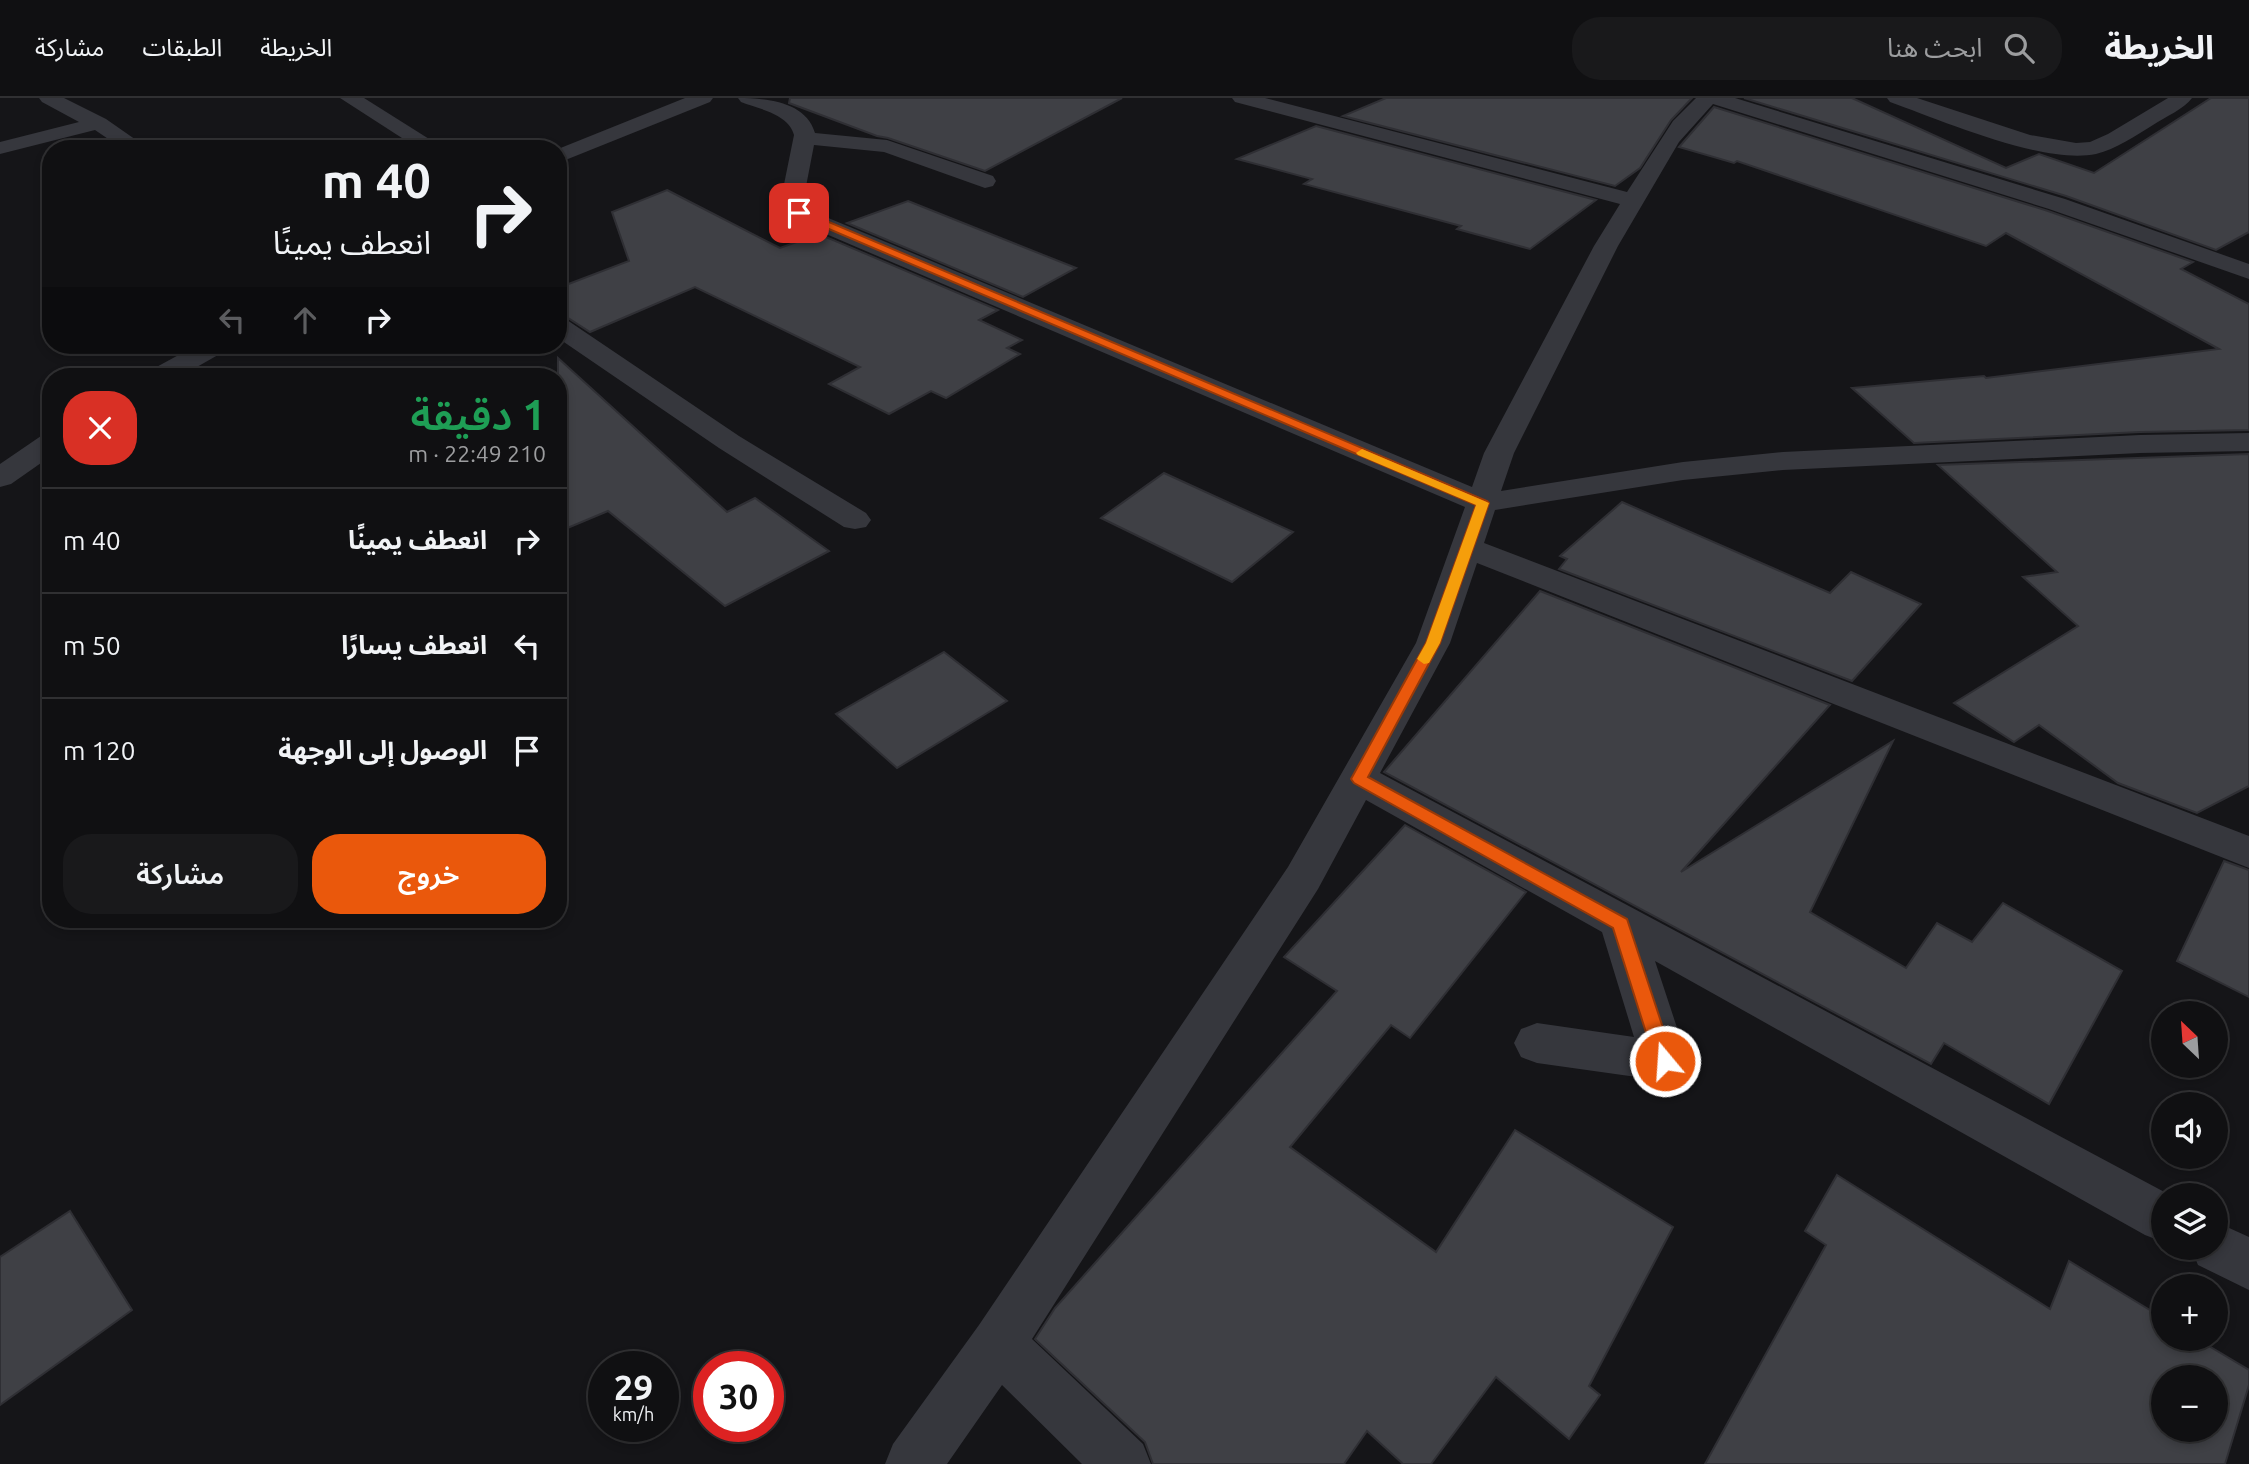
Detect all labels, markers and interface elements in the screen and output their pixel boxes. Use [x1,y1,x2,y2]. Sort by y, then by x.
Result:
search box [1572,17,2062,80]
text: الخريطة [2104,28,2214,65]
icon: search [2000,29,2038,67]
text: ابحث هنا [1887,33,1982,62]
text: مشاركة [35,34,104,61]
text: الطبقات [142,34,222,61]
text: الخريطة [260,34,332,61]
text: 40 m [322,152,431,207]
icon: right [455,168,546,259]
pin [769,183,829,243]
icon: arrive [780,194,818,232]
text: انعطف يمينًا [273,224,431,260]
icon: left [213,301,251,339]
icon: ahead [286,301,324,339]
icon: right [359,301,397,339]
button: close [63,391,137,465]
text: 1 دقيقة [410,391,546,438]
text: 210 m · 22:49 [408,441,546,466]
icon: right [508,522,546,560]
text: انعطف يمينًا [348,525,487,554]
text: 40 m [63,526,121,555]
icon: left [508,627,546,665]
text: انعطف يسارًا [341,630,487,659]
text: 50 m [63,631,121,660]
icon: arrive [508,732,546,770]
text: الوصول إلى الوجهة [278,735,487,764]
text: 120 m [63,736,135,765]
button: مشاركة [63,834,298,914]
button: خروج [312,834,546,914]
north arrow [2151,1001,2228,1078]
map controls [2151,1001,2228,1442]
position arrow [1628,1024,1702,1098]
button: sound [2151,1092,2228,1169]
button: layers [2151,1183,2228,1260]
button: + [2151,1274,2228,1351]
speed limit sign: 30 [693,1351,784,1442]
button: − [2151,1365,2228,1442]
text: 29 [614,1367,653,1407]
text: km/h [613,1404,654,1424]

